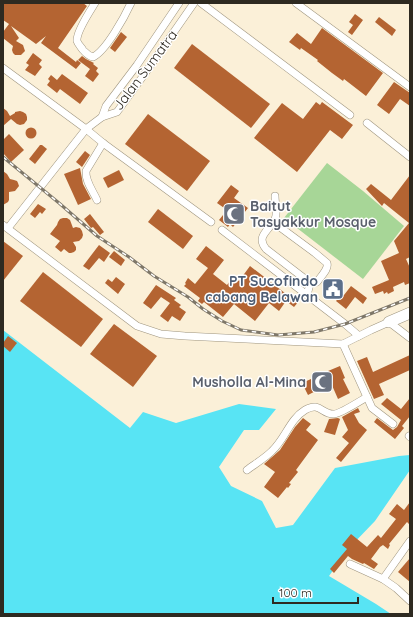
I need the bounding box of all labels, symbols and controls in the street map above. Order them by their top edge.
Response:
street label: Jalan Sumatra [109,26,181,114]
place label: Baitut Tasyakkur Mosque [250,197,376,231]
mosque icon: Baitut Tasyakkur Mosque [221,201,247,227]
place label: PT Sucofindo cabang Belawan [205,272,318,306]
public building icon: PT Sucofindo cabang Belawan [320,276,346,302]
mosque icon: Musholla Al-Mina [309,369,335,395]
place label: Musholla Al-Mina [192,373,306,391]
scale bar [273,579,358,605]
text: 100 m [279,585,312,600]

